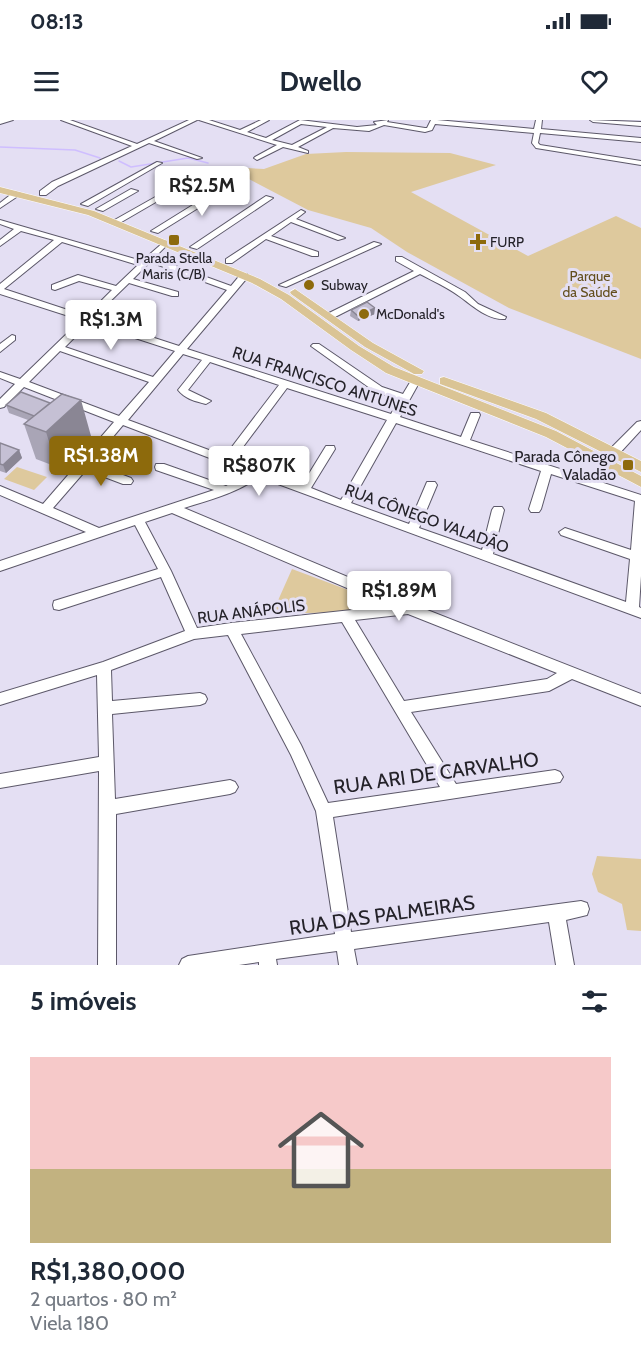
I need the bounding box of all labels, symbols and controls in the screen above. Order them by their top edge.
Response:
text: 08:13 [30,8,84,35]
icon: menu [30,65,63,98]
text: Dwello [279,65,362,98]
icon: heart [578,65,611,98]
pin: R$2.5M [153,166,251,217]
text: R$2.5M [169,173,235,197]
marker: Parada Stella Maris (C/B) [167,233,181,247]
place label: FURP [490,233,524,251]
marker: FURP [471,235,485,249]
place label: Parada Stella Maris (C/B) [136,249,212,283]
park label: Parque da Saúde [563,267,617,301]
place label: Subway [321,276,368,294]
marker: Subway [302,278,316,292]
pin: R$1.3M [62,300,160,351]
place label: McDonald's [376,305,445,323]
text: R$1.3M [79,307,143,331]
marker: McDonald's [357,307,371,321]
street label: RUA FRANCISCO ANTUNES [230,343,420,420]
pin: R$1.38M [46,436,156,487]
text: R$1.38M [63,443,139,467]
pin: R$807K [210,446,308,497]
place label: Parada Cônego Valadão [514,447,616,484]
text: R$807K [222,453,296,477]
marker: Parada Cônego Valadão [621,458,635,472]
street label: RUA CÔNEGO VALADÃO [342,480,511,557]
pin: R$1.89M [344,571,454,622]
text: R$1.89M [361,578,437,602]
street label: RUA ANÁPOLIS [196,595,306,628]
street label: RUA ARI DE CARVALHO [332,747,540,799]
street label: RUA DAS PALMEIRAS [288,890,477,940]
text: 5 imóveis [30,985,137,1017]
icon: filters [578,985,611,1018]
icon: home [267,1096,375,1204]
text: R$1,380,000 [30,1255,186,1287]
text: 2 quartos · 80 m² [30,1287,177,1311]
text: Viela 180 [30,1311,109,1335]

